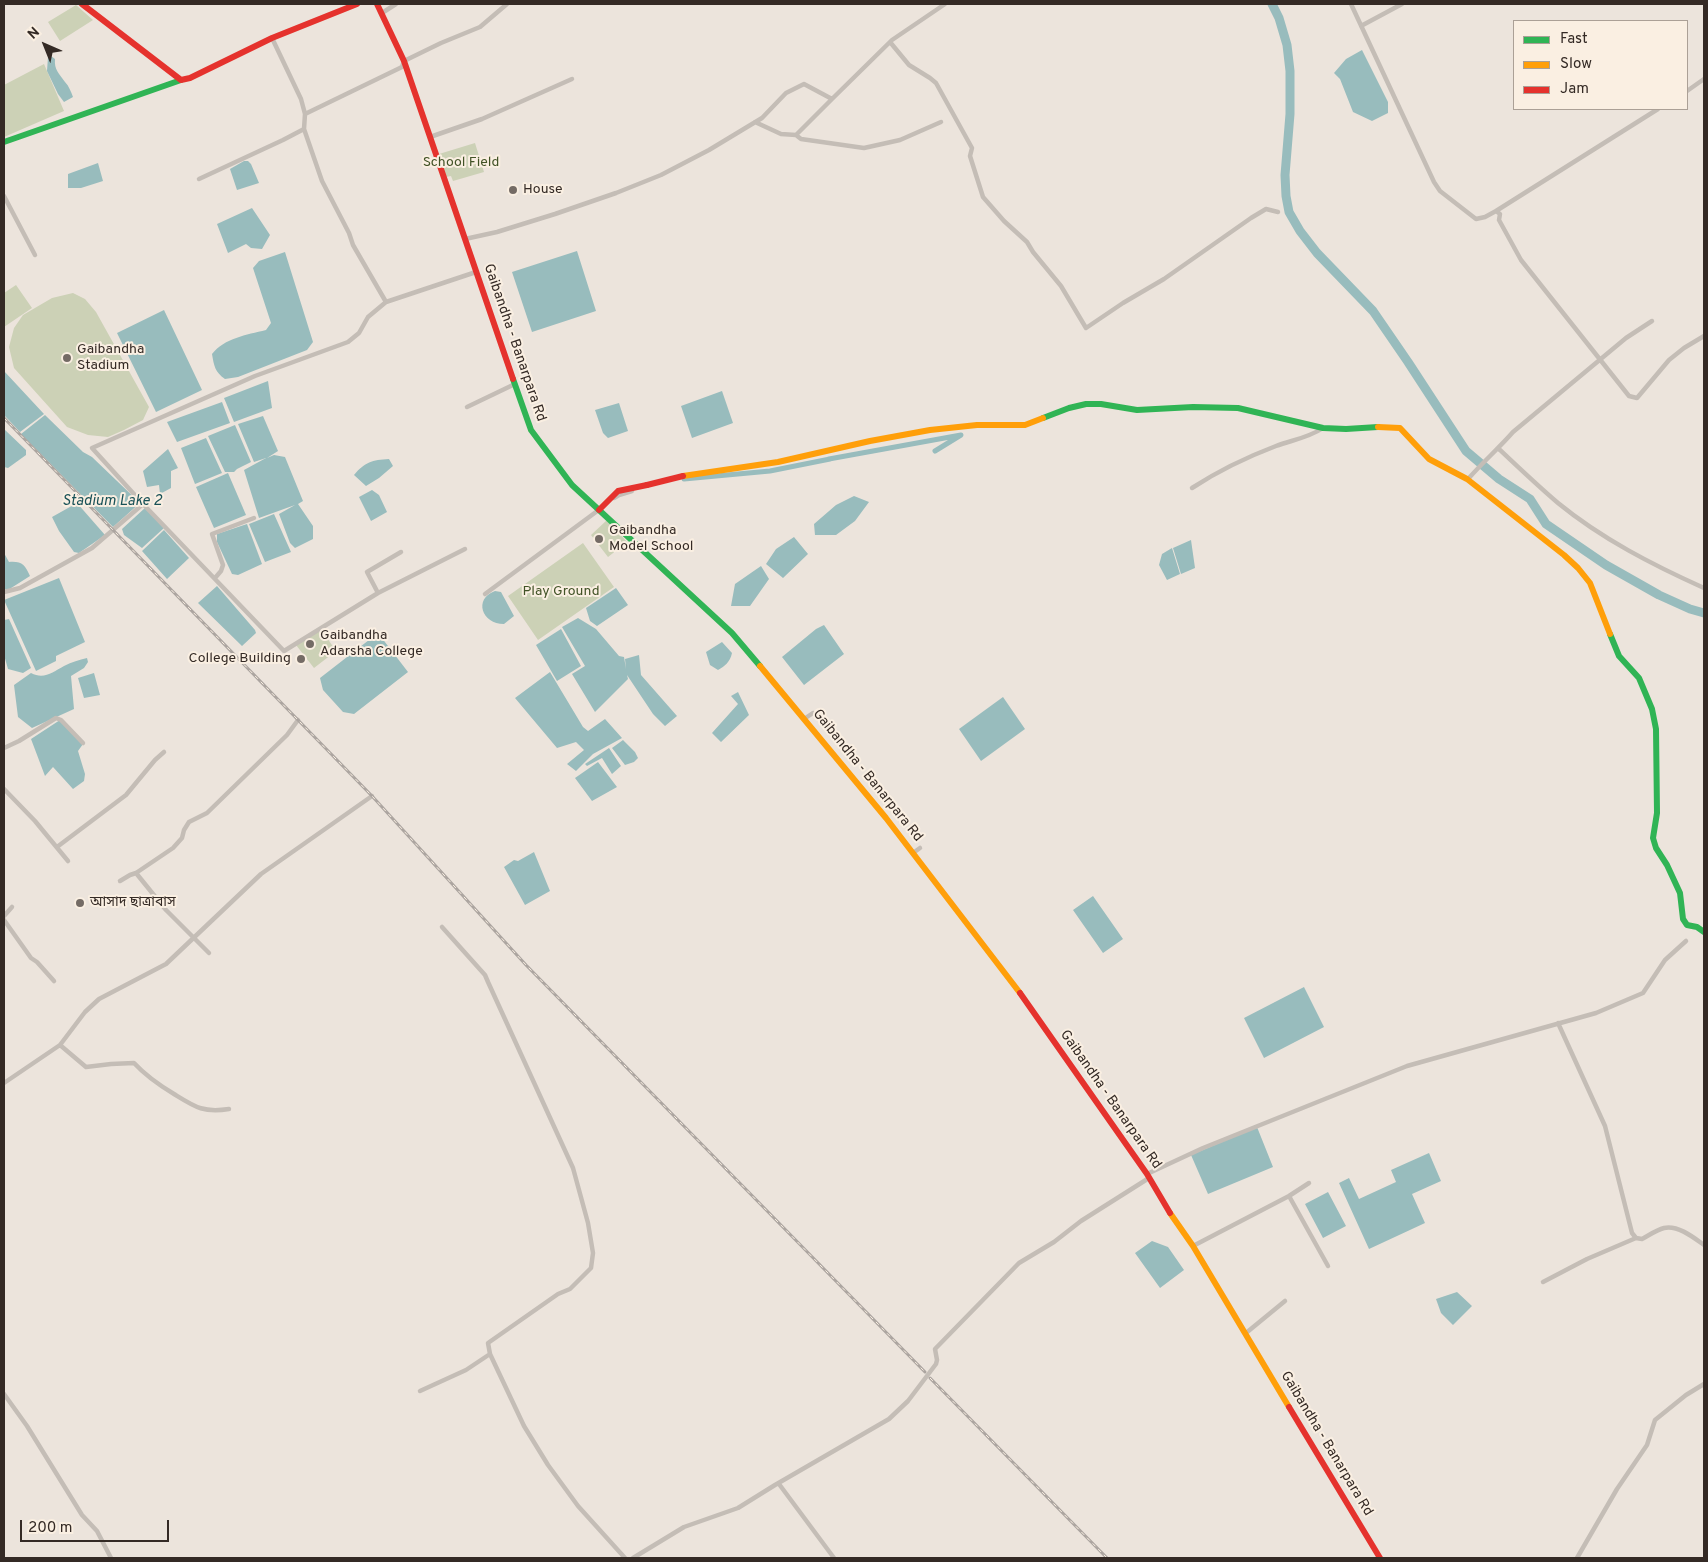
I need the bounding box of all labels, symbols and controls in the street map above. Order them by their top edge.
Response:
north arrow [20,20,70,70]
legend [1513,20,1688,110]
text: N [25,24,44,43]
text: Fast [1560,30,1588,49]
text: Slow [1560,55,1592,74]
text: Jam [1560,80,1589,99]
park label: School Field [423,155,499,171]
place label: House [523,182,562,198]
marker: House [507,184,519,196]
street label: Gaibandha - Banarpara Rd [479,262,549,424]
place label: Gaibandha Stadium [77,342,144,374]
marker: Gaibandha Stadium [61,352,73,364]
water label: Stadium Lake 2 [62,493,162,511]
place label: Gaibandha Model School [609,523,693,556]
marker: Gaibandha Model School [593,533,605,545]
park label: Play Ground [523,584,599,600]
place label: Gaibandha Adarsha College [320,628,423,660]
marker: Gaibandha Adarsha College [304,638,316,650]
place label: College Building [189,651,291,667]
marker: College Building [295,653,307,665]
street label: Gaibandha - Banarpara Rd [808,706,926,846]
place label: আসাদ ছাত্রাবাস [90,895,176,911]
marker: আসাদ ছাত্রাবাস [74,897,86,909]
street label: Gaibandha - Banarpara Rd [1056,1027,1164,1173]
street label: Gaibandha - Banarpara Rd [1276,1369,1376,1519]
scale bar [22,1510,171,1542]
text: 200 m [28,1519,73,1538]

